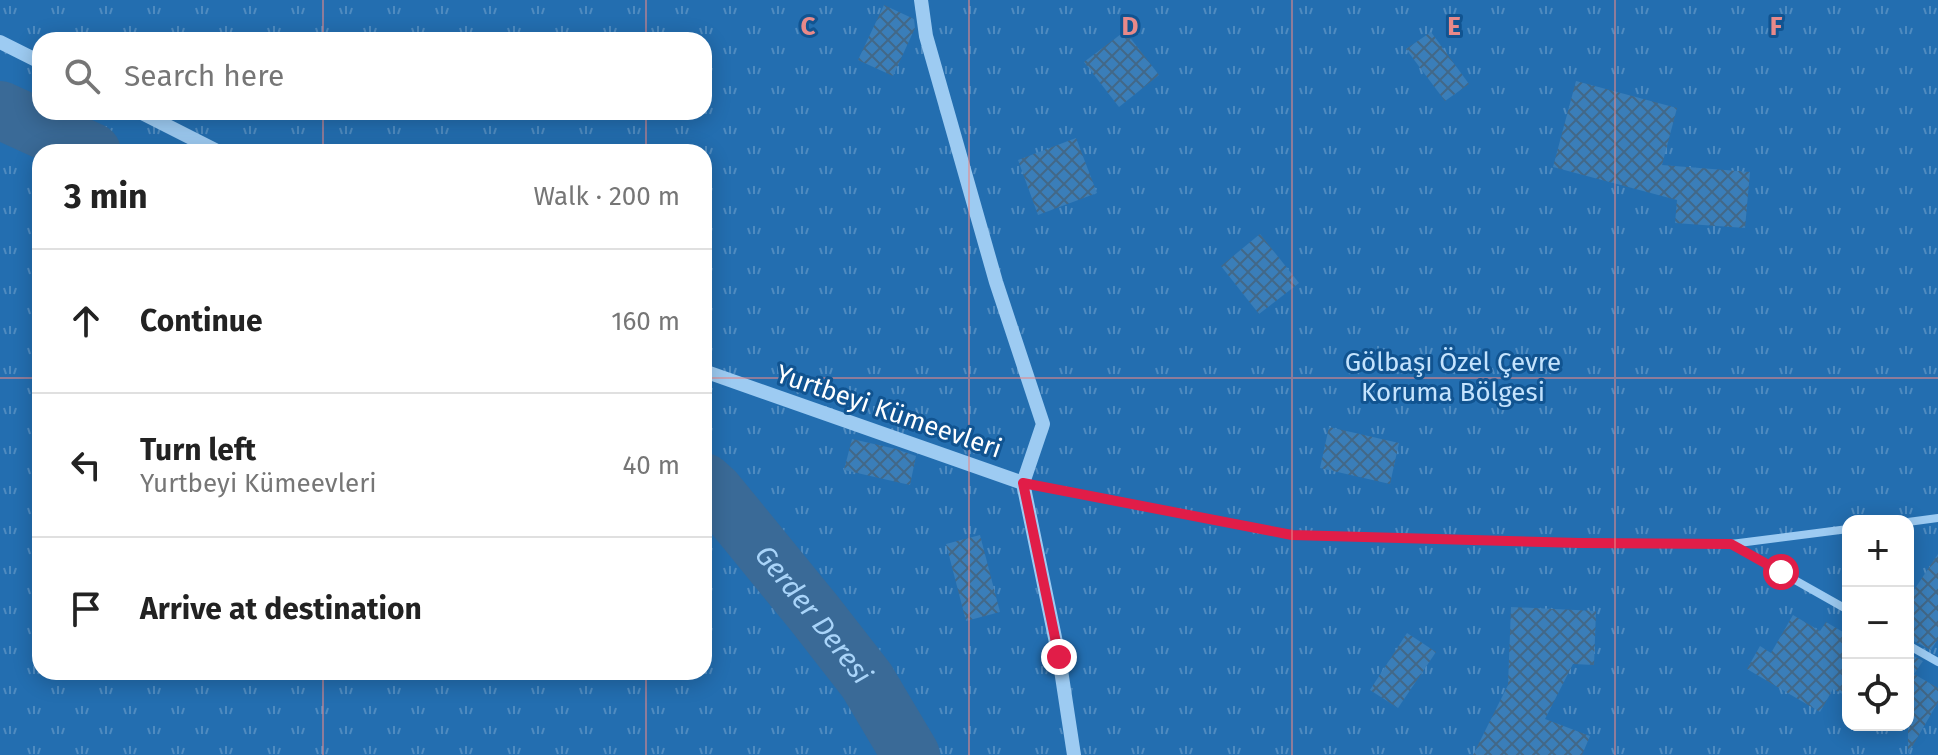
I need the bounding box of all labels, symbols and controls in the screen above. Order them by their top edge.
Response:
text: C [801,11,816,42]
text: D [1122,11,1139,42]
text: E [1447,11,1461,42]
text: F [1770,11,1783,42]
search box [32,32,712,120]
icon: search [60,54,104,98]
text: Search here [124,58,284,94]
text: 3 min [64,176,148,217]
text: Walk · 200 m [533,181,680,212]
icon: ahead [64,299,108,343]
text: Continue [140,303,263,339]
text: 160 m [611,306,680,337]
park label: Gölbaşı Özel Çevre Koruma Bölgesi [1345,347,1561,408]
street label: Yurtbeyi Kümeevleri [772,358,1006,465]
text: Turn left [140,432,256,468]
icon: left [64,443,108,487]
text: 40 m [622,450,680,481]
text: Yurtbeyi Kümeevleri [140,468,377,499]
map controls [1842,515,1914,731]
button: + [1842,515,1914,587]
water label: Gerder Deresi [748,538,879,691]
route start [1763,554,1799,590]
icon: arrive [64,587,108,631]
button: − [1842,587,1914,659]
text: Arrive at destination [140,591,422,627]
route end [1041,639,1077,675]
button: locate [1842,659,1914,731]

